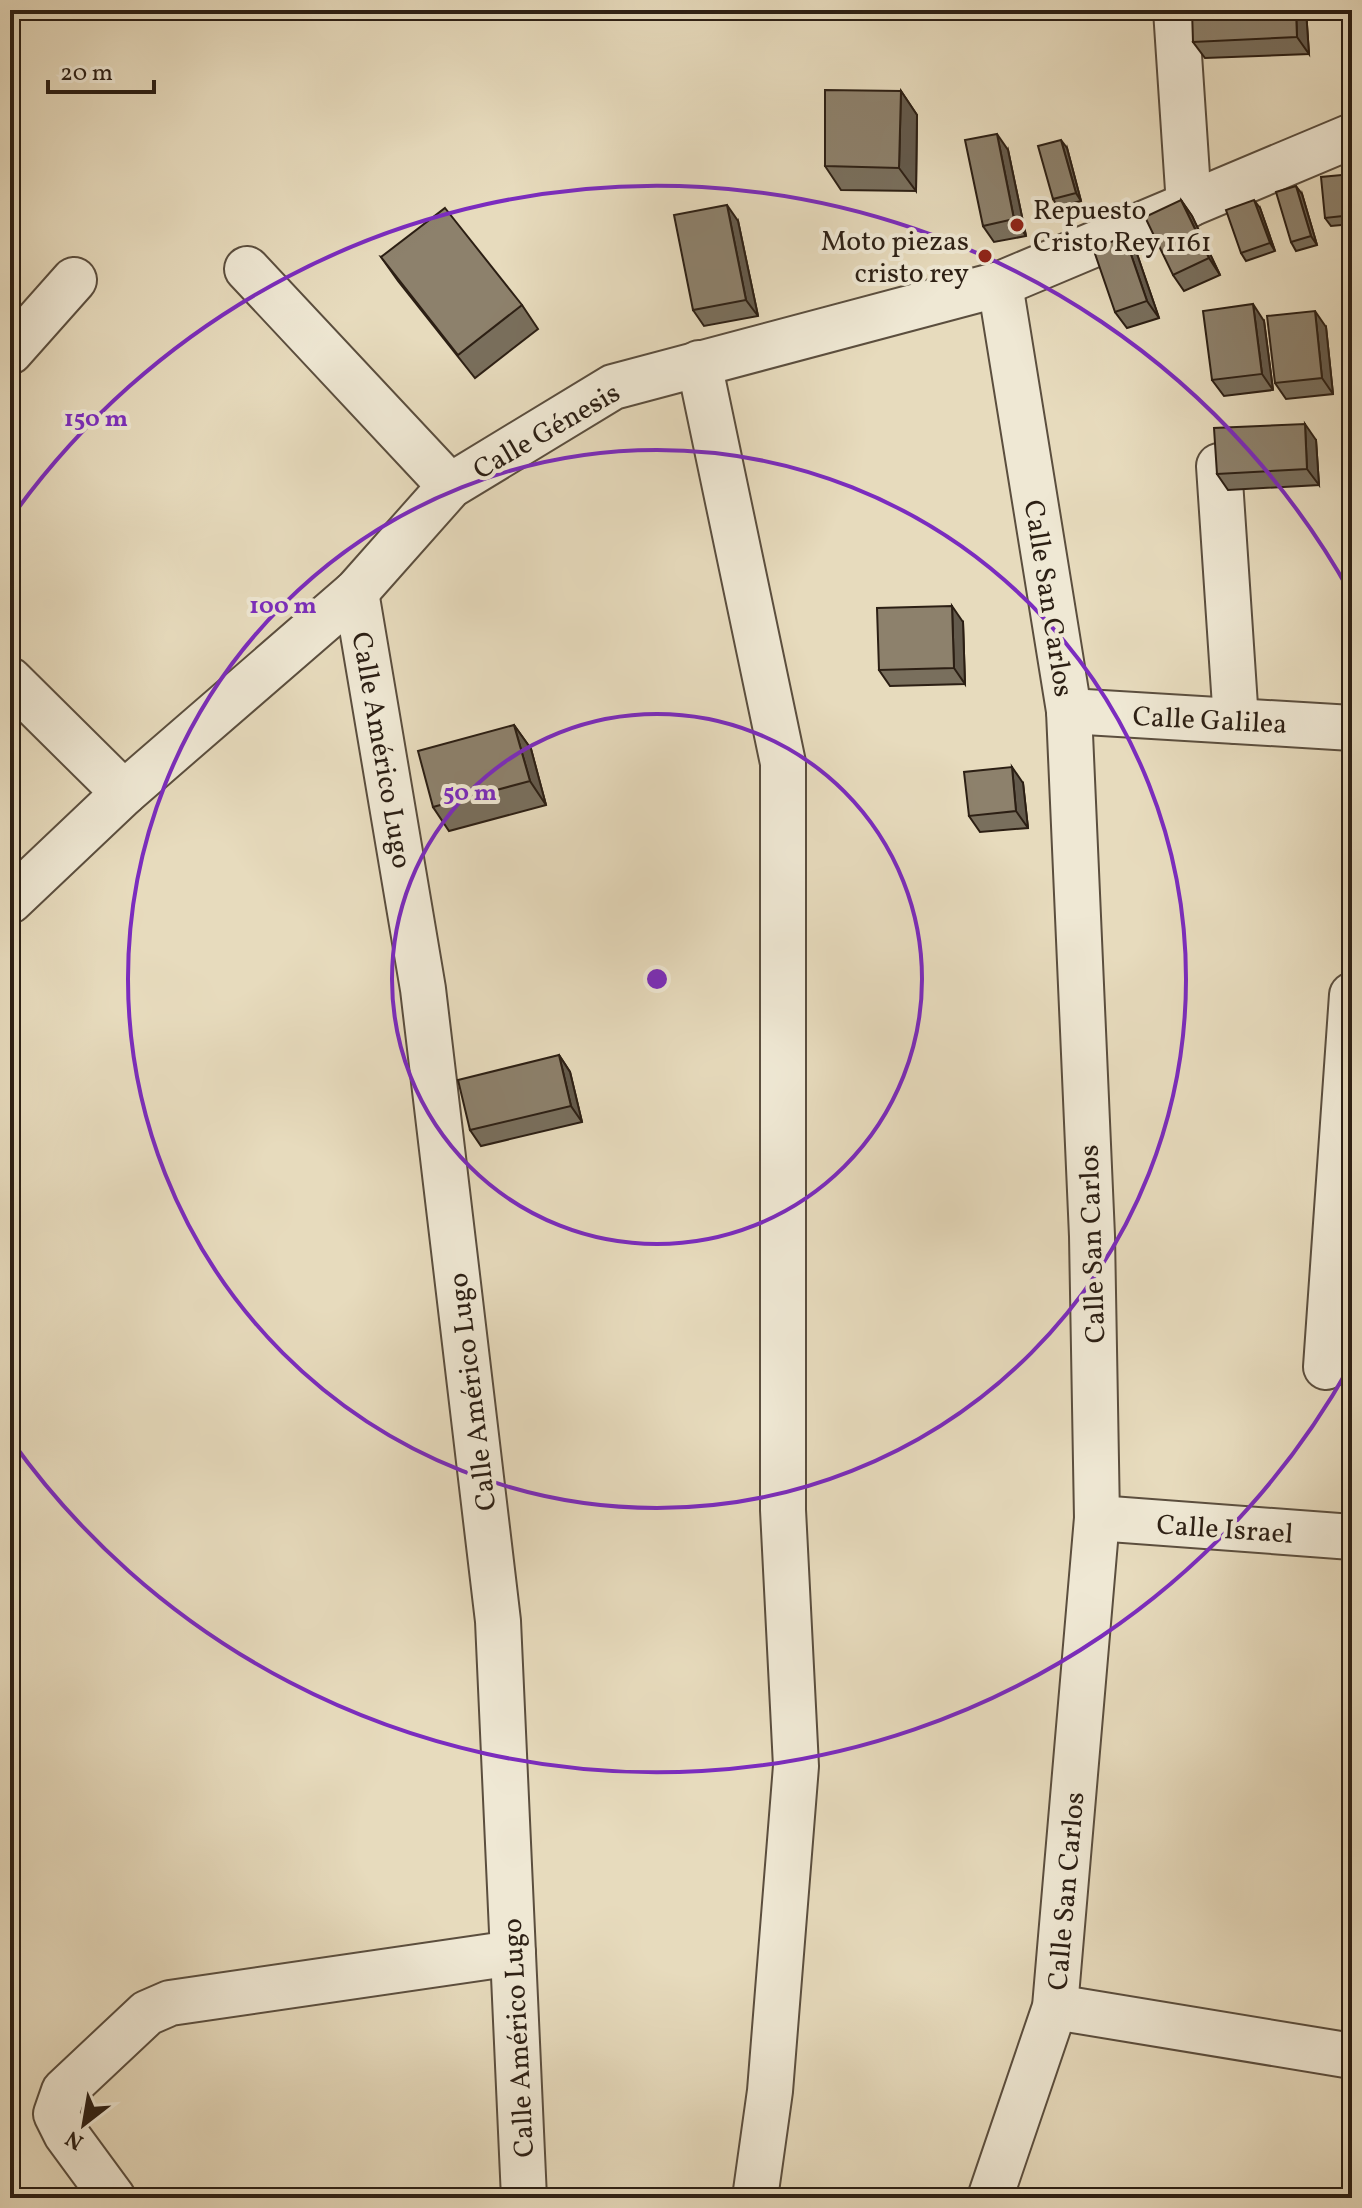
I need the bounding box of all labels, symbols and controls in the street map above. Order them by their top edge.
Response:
scale bar [48,44,154,94]
text: 20 m [60,57,113,91]
place label: Repuesto Cristo Rey 1161 [1033,192,1212,263]
marker: Repuesto Cristo Rey 1161 [1008,216,1026,234]
place label: Moto piezas cristo rey [821,223,969,294]
marker: Moto piezas cristo rey [976,247,994,265]
street label: Calle Génesis [466,374,628,490]
text: 150 m [64,403,128,437]
street label: Calle San Carlos [1013,497,1082,700]
text: 100 m [249,590,317,624]
street label: Calle Américo Lugo [341,629,421,872]
street label: Calle Galilea [1132,698,1288,745]
text: 50 m [443,777,497,811]
centre of rings [643,965,671,993]
street label: Calle San Carlos [1071,1144,1116,1344]
street label: Calle Américo Lugo [440,1270,507,1513]
street label: Calle Israel [1155,1506,1295,1555]
street label: Calle San Carlos [1039,1791,1096,1992]
street label: Calle Américo Lugo [494,1917,545,2158]
north arrow [44,2084,124,2164]
text: N [60,2122,90,2156]

